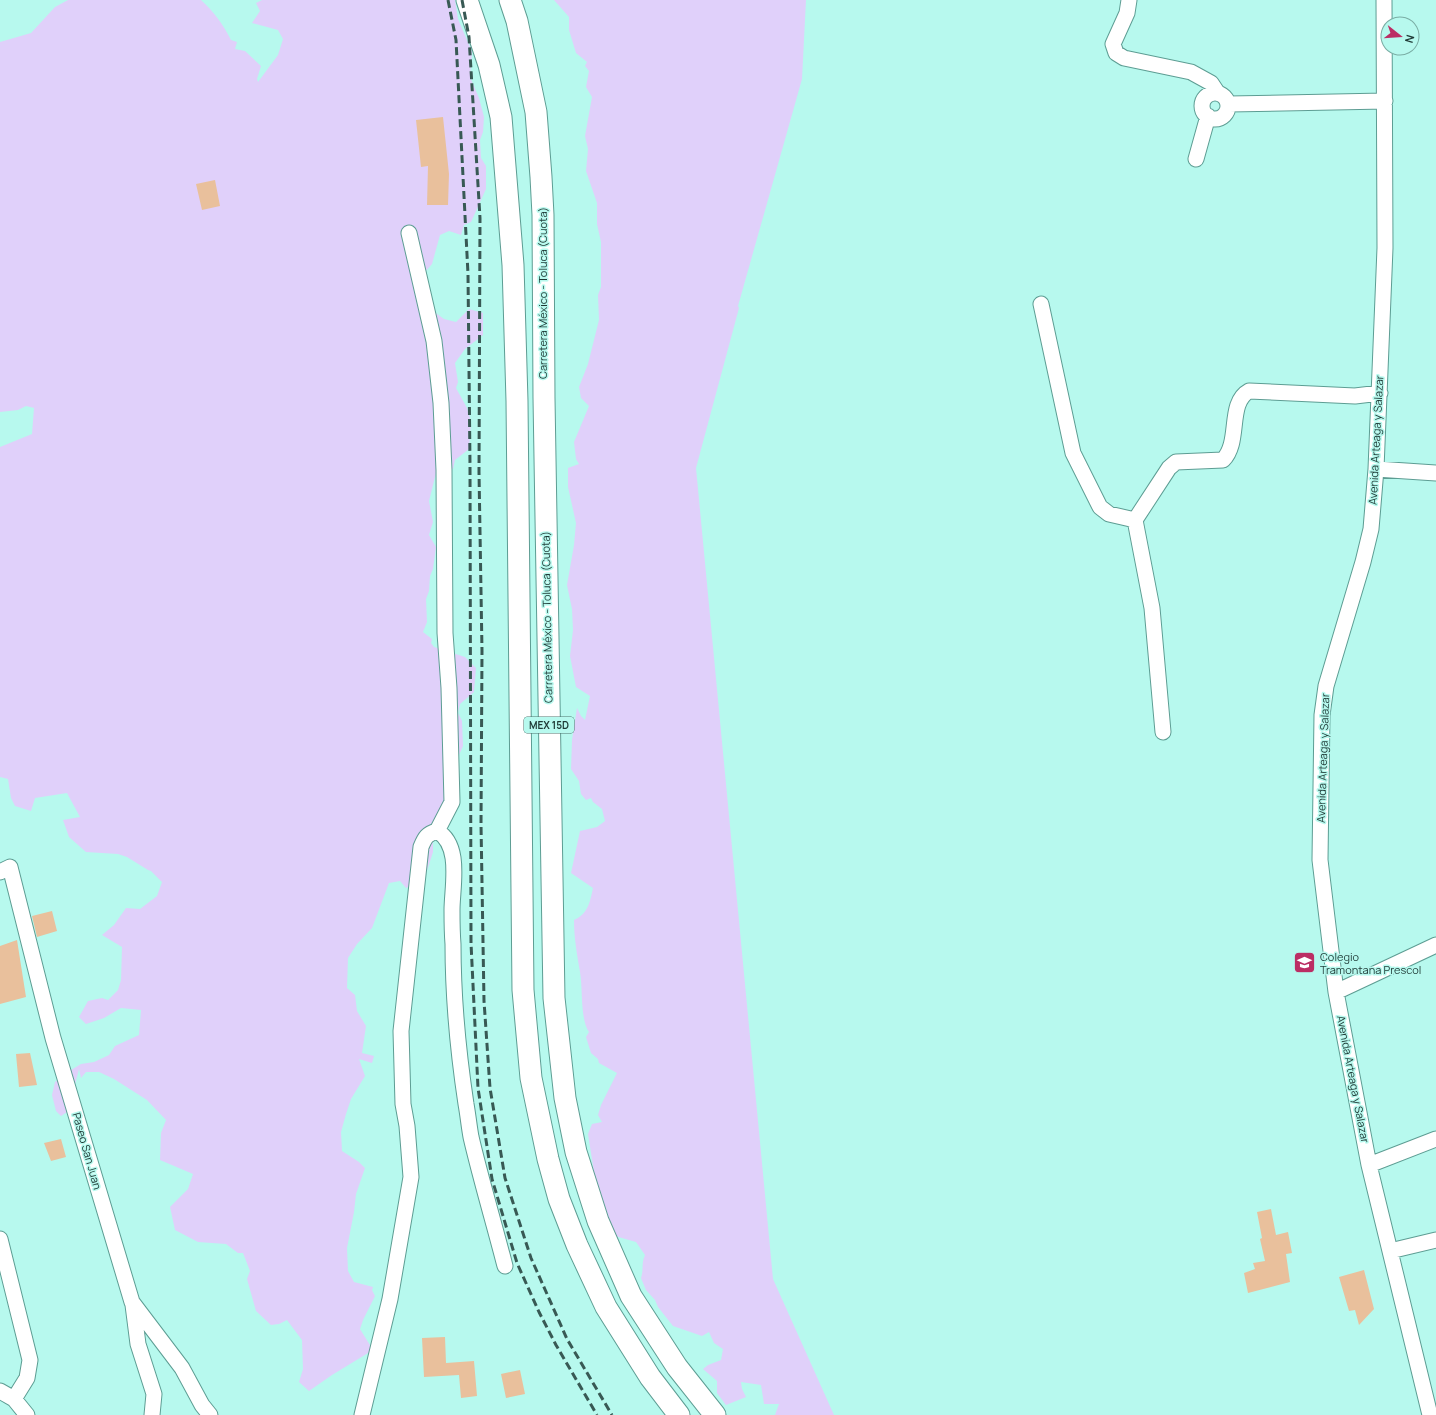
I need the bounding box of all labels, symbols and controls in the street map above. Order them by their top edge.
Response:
north arrow [1380,16,1420,56]
text: N [1402,33,1418,45]
street label: Carretera México - Toluca (Cuota) [535,207,550,379]
street label: Avenida Arteaga y Salazar [1365,375,1386,505]
street label: Carretera México - Toluca (Cuota) [538,531,555,703]
street label: Avenida Arteaga y Salazar [1313,693,1332,823]
road number: MEX 15D [524,717,574,733]
place label: Colegio Tramontana Prescol [1320,949,1421,977]
school or university icon: Colegio Tramontana Prescol [1291,950,1317,976]
street label: Avenida Arteaga y Salazar [1334,1014,1373,1144]
street label: Paseo San Juan [69,1111,106,1191]

